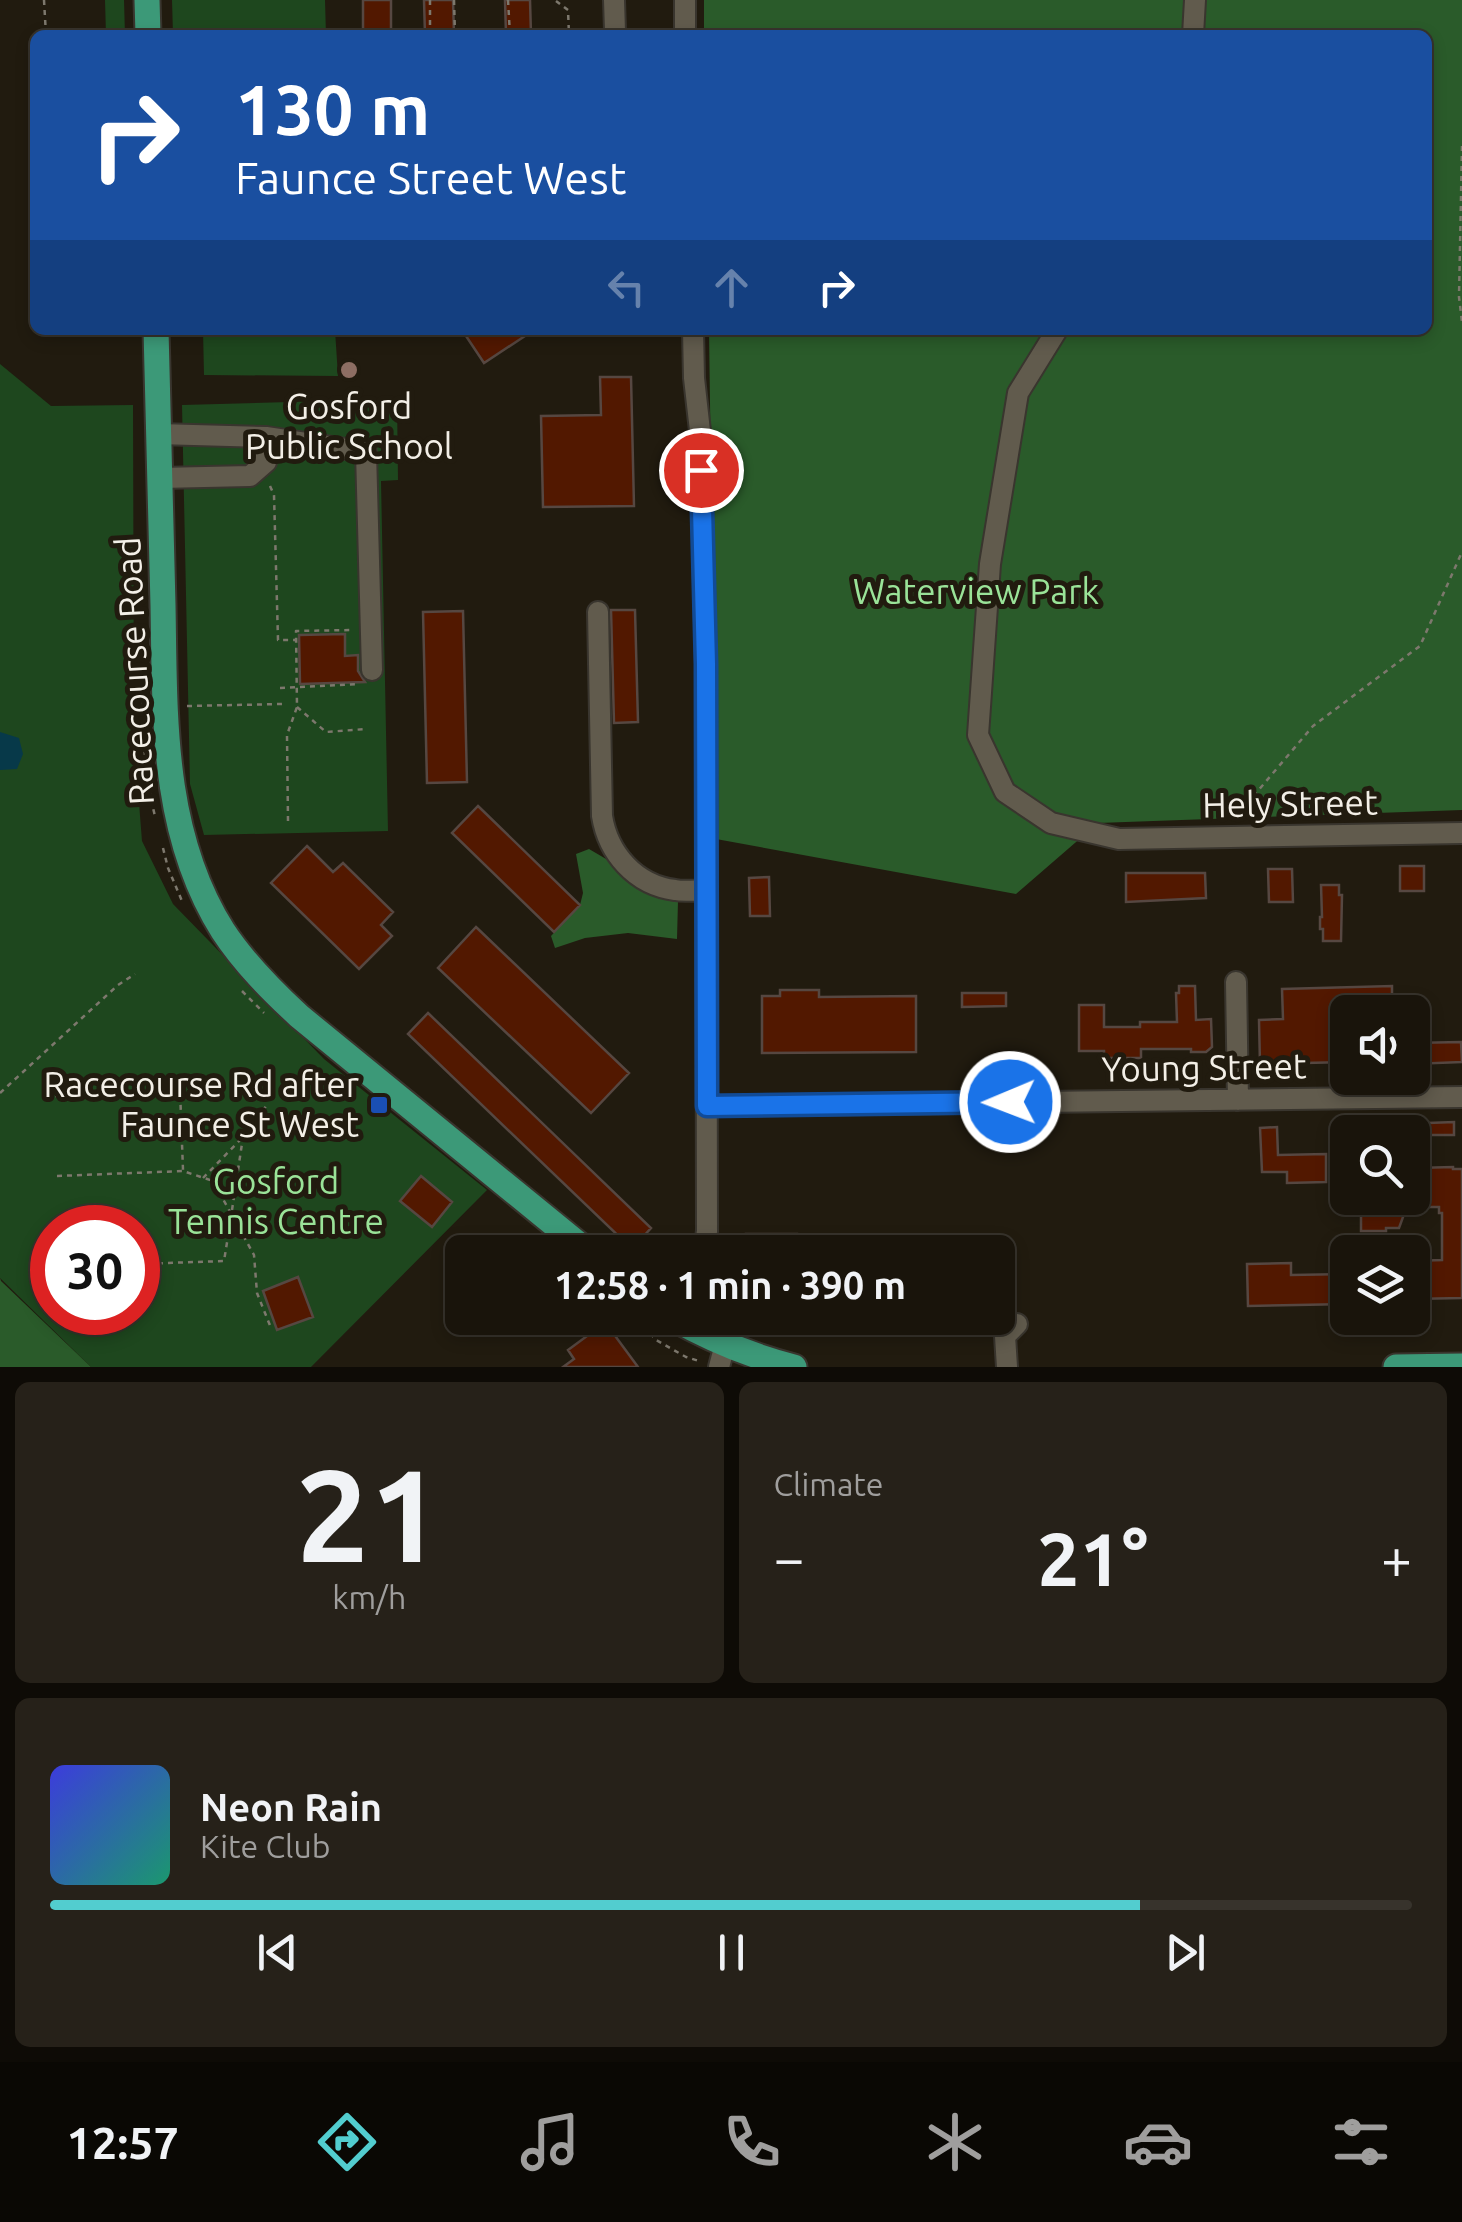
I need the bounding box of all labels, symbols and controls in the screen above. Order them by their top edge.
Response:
icon: right [70,70,200,200]
text: 130 m [235,70,430,148]
text: Faunce Street West [235,152,626,203]
icon: left [599,260,654,315]
icon: ahead [704,260,759,315]
icon: right [809,260,864,315]
marker: Gosford Public School [338,359,360,381]
place label: Gosford Public School [245,386,453,466]
pin [659,428,744,513]
icon: arrive [674,443,729,498]
street label: Racecourse Road [107,536,161,806]
park label: Waterview Park [853,571,1099,611]
street label: Hely Street [1202,781,1378,825]
map controls [1330,995,1430,1335]
button: sound [1330,995,1430,1095]
street label: Young Street [1101,1045,1307,1089]
position arrow [958,1050,1062,1154]
place label: Racecourse Rd after Faunce St West [44,1064,359,1144]
marker: Racecourse Rd after Faunce St West [368,1094,390,1116]
button: search [1330,1115,1430,1215]
park label: Gosford Tennis Centre [168,1161,384,1241]
speed limit sign: 30 [30,1205,160,1335]
button: layers [1330,1235,1430,1335]
text: 12:58 · 1 min · 390 m [554,1264,906,1306]
text: 21 [296,1441,443,1587]
text: Climate [774,1466,884,1502]
text: 21° [1037,1516,1148,1600]
text: − [774,1527,805,1588]
text: + [1381,1527,1412,1588]
text: km/h [332,1579,406,1615]
text: Neon Rain [200,1786,382,1828]
text: Kite Club [200,1828,330,1864]
icon: previous [250,1925,305,1980]
icon: pause [704,1925,759,1980]
icon: next [1158,1925,1213,1980]
icon: directions [312,2107,382,2177]
icon: music [515,2107,585,2177]
icon: phone [717,2107,787,2177]
icon: climate [920,2107,990,2177]
icon: car [1123,2107,1193,2177]
icon: filters [1326,2107,1396,2177]
text: 12:57 [66,2117,179,2168]

